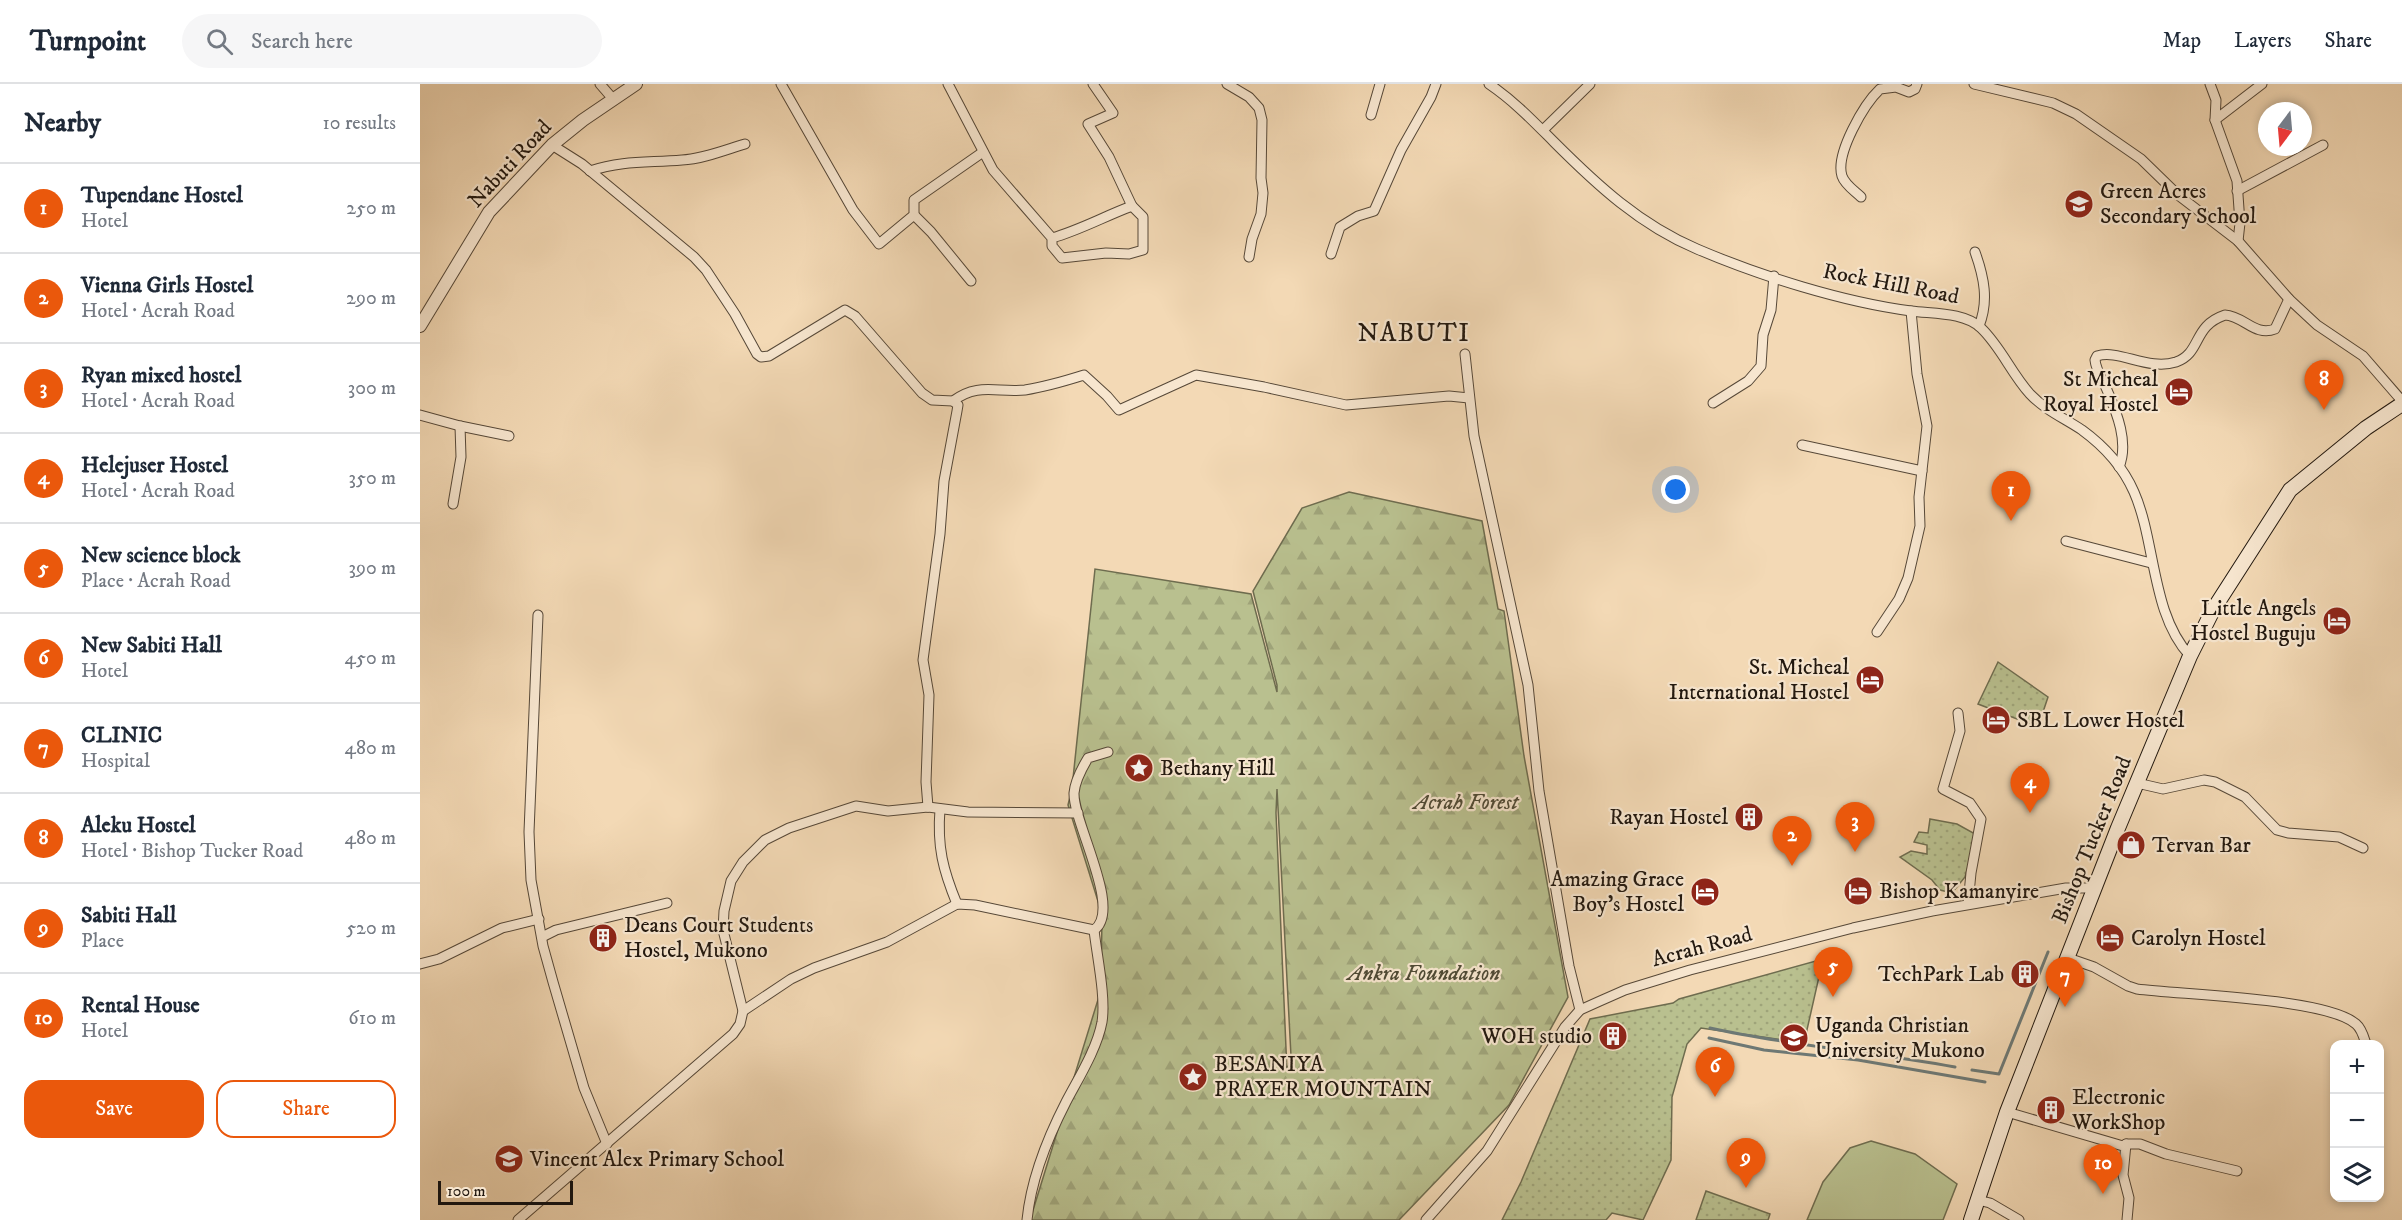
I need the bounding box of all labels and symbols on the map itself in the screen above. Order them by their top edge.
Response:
north arrow [2258,102,2312,156]
street label: Nabuti Road [462,114,558,214]
place label: Green Acres Secondary School [2100,178,2257,230]
school or university icon: Green Acres Secondary School [2063,188,2095,220]
street label: Rock Hill Road [1821,258,1961,310]
district label: NABUTI [1357,317,1471,350]
pin: 8 [2304,360,2344,410]
place label: St Micheal Royal Hostel [2043,366,2158,418]
hotel icon: St Micheal Royal Hostel [2163,376,2195,408]
pin: 1 [1992,472,2030,521]
your location [1661,475,1690,504]
place label: Little Angels Hostel Buguju [2191,595,2316,647]
hotel icon: Little Angels Hostel Buguju [2321,605,2353,637]
place label: St. Micheal International Hostel [1669,654,1849,706]
hotel icon: St. Micheal International Hostel [1854,664,1886,696]
hotel icon: SBL Lower Hostel [1980,704,2012,736]
place label: SBL Lower Hostel [2017,707,2185,734]
place icon: Bethany Hill [1123,752,1155,784]
street label: Bishop Tucker Road [2046,752,2138,928]
place label: Bethany Hill [1160,755,1275,782]
pin: 4 [2010,764,2050,813]
park label: Acrah Forest [1411,789,1520,816]
building icon: Rayan Hostel [1733,801,1765,833]
pin: 3 [1836,802,1874,852]
place label: Rayan Hostel [1609,804,1728,831]
pin: 2 [1772,816,1812,866]
shop icon: Tervan Bar [2115,829,2147,861]
place label: Tervan Bar [2152,832,2252,859]
place label: Amazing Grace Boy's Hostel [1550,866,1684,918]
hotel icon: Bishop Kamanyire [1842,875,1874,907]
hotel icon: Amazing Grace Boy's Hostel [1689,876,1721,908]
place label: Bishop Kamanyire [1879,878,2039,905]
place label: Deans Court Students Hostel, Mukono [624,912,813,964]
street label: Acrah Road [1649,921,1755,973]
building icon: Deans Court Students Hostel, Mukono [587,922,619,954]
hotel icon: Carolyn Hostel [2094,922,2126,954]
place label: Carolyn Hostel [2131,925,2266,952]
pin: 5 [1814,948,1852,997]
building icon: TechPark Lab [2009,958,2041,990]
pin: 7 [2046,958,2084,1007]
park label: Ankra Foundation [1345,960,1500,987]
place label: TechPark Lab [1878,961,2004,988]
place label: Uganda Christian University Mukono [1815,1012,1985,1064]
building icon: WOH studio [1597,1020,1629,1052]
school or university icon: Uganda Christian University Mukono [1778,1022,1810,1054]
place label: WOH studio [1480,1023,1592,1050]
pin: 6 [1696,1048,1734,1097]
place label: BESANIYA PRAYER MOUNTAIN [1214,1051,1432,1103]
place icon: BESANIYA PRAYER MOUNTAIN [1177,1061,1209,1093]
place label: Electronic WorkShop [2071,1084,2165,1136]
building icon: Electronic WorkShop [2035,1094,2067,1126]
pin: 9 [1726,1138,1766,1188]
school or university icon: Vincent Alex Primary School [493,1143,525,1175]
pin: 10 [2084,1144,2122,1194]
place label: Vincent Alex Primary School [529,1146,784,1173]
scale bar [438,1178,573,1206]

